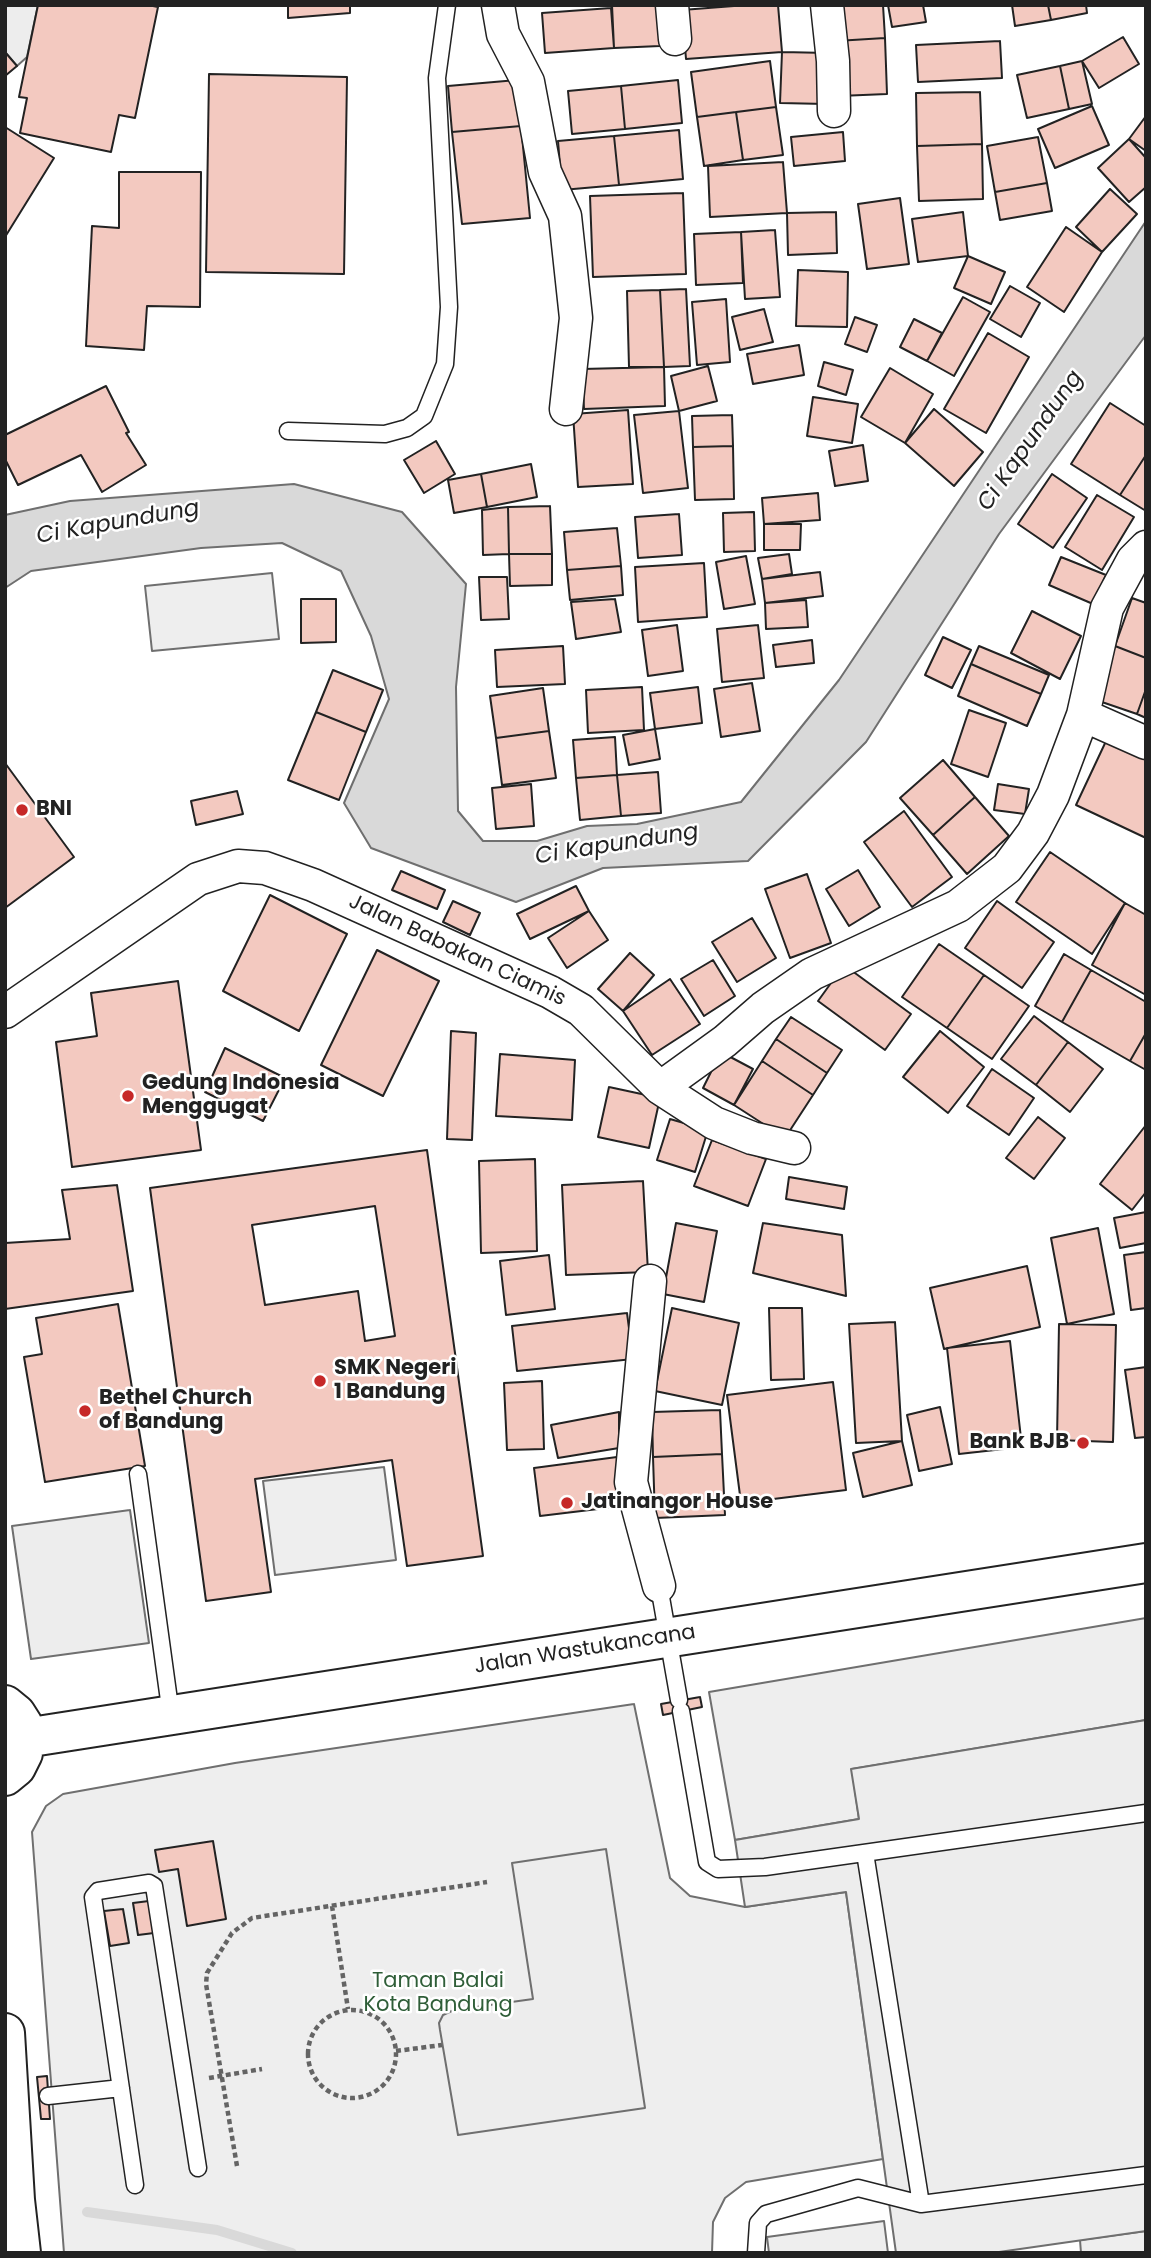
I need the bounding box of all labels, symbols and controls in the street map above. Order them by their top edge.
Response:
water label: Ci Kapundung [972,365,1090,517]
water label: Ci Kapundung [34,495,202,551]
place label: BNI [36,797,72,823]
marker: BNI [14,802,30,818]
water label: Ci Kapundung [533,818,701,872]
street label: Jalan Babakan Ciamis [344,890,570,1012]
place label: Gedung Indonesia Menggugat [142,1071,339,1121]
marker: Gedung Indonesia Menggugat [120,1088,136,1104]
place label: SMK Negeri 1 Bandung [334,1356,456,1406]
marker: SMK Negeri 1 Bandung [312,1373,328,1389]
place label: Bethel Church of Bandung [99,1386,252,1436]
marker: Bethel Church of Bandung [77,1403,93,1419]
place label: Bank BJB [970,1430,1069,1456]
marker: Bank BJB [1075,1435,1091,1451]
place label: Jatinangor House [581,1490,773,1516]
marker: Jatinangor House [559,1495,575,1511]
street label: Jalan Wastukancana [473,1620,697,1680]
park label: Taman Balai Kota Bandung [363,1969,513,2019]

